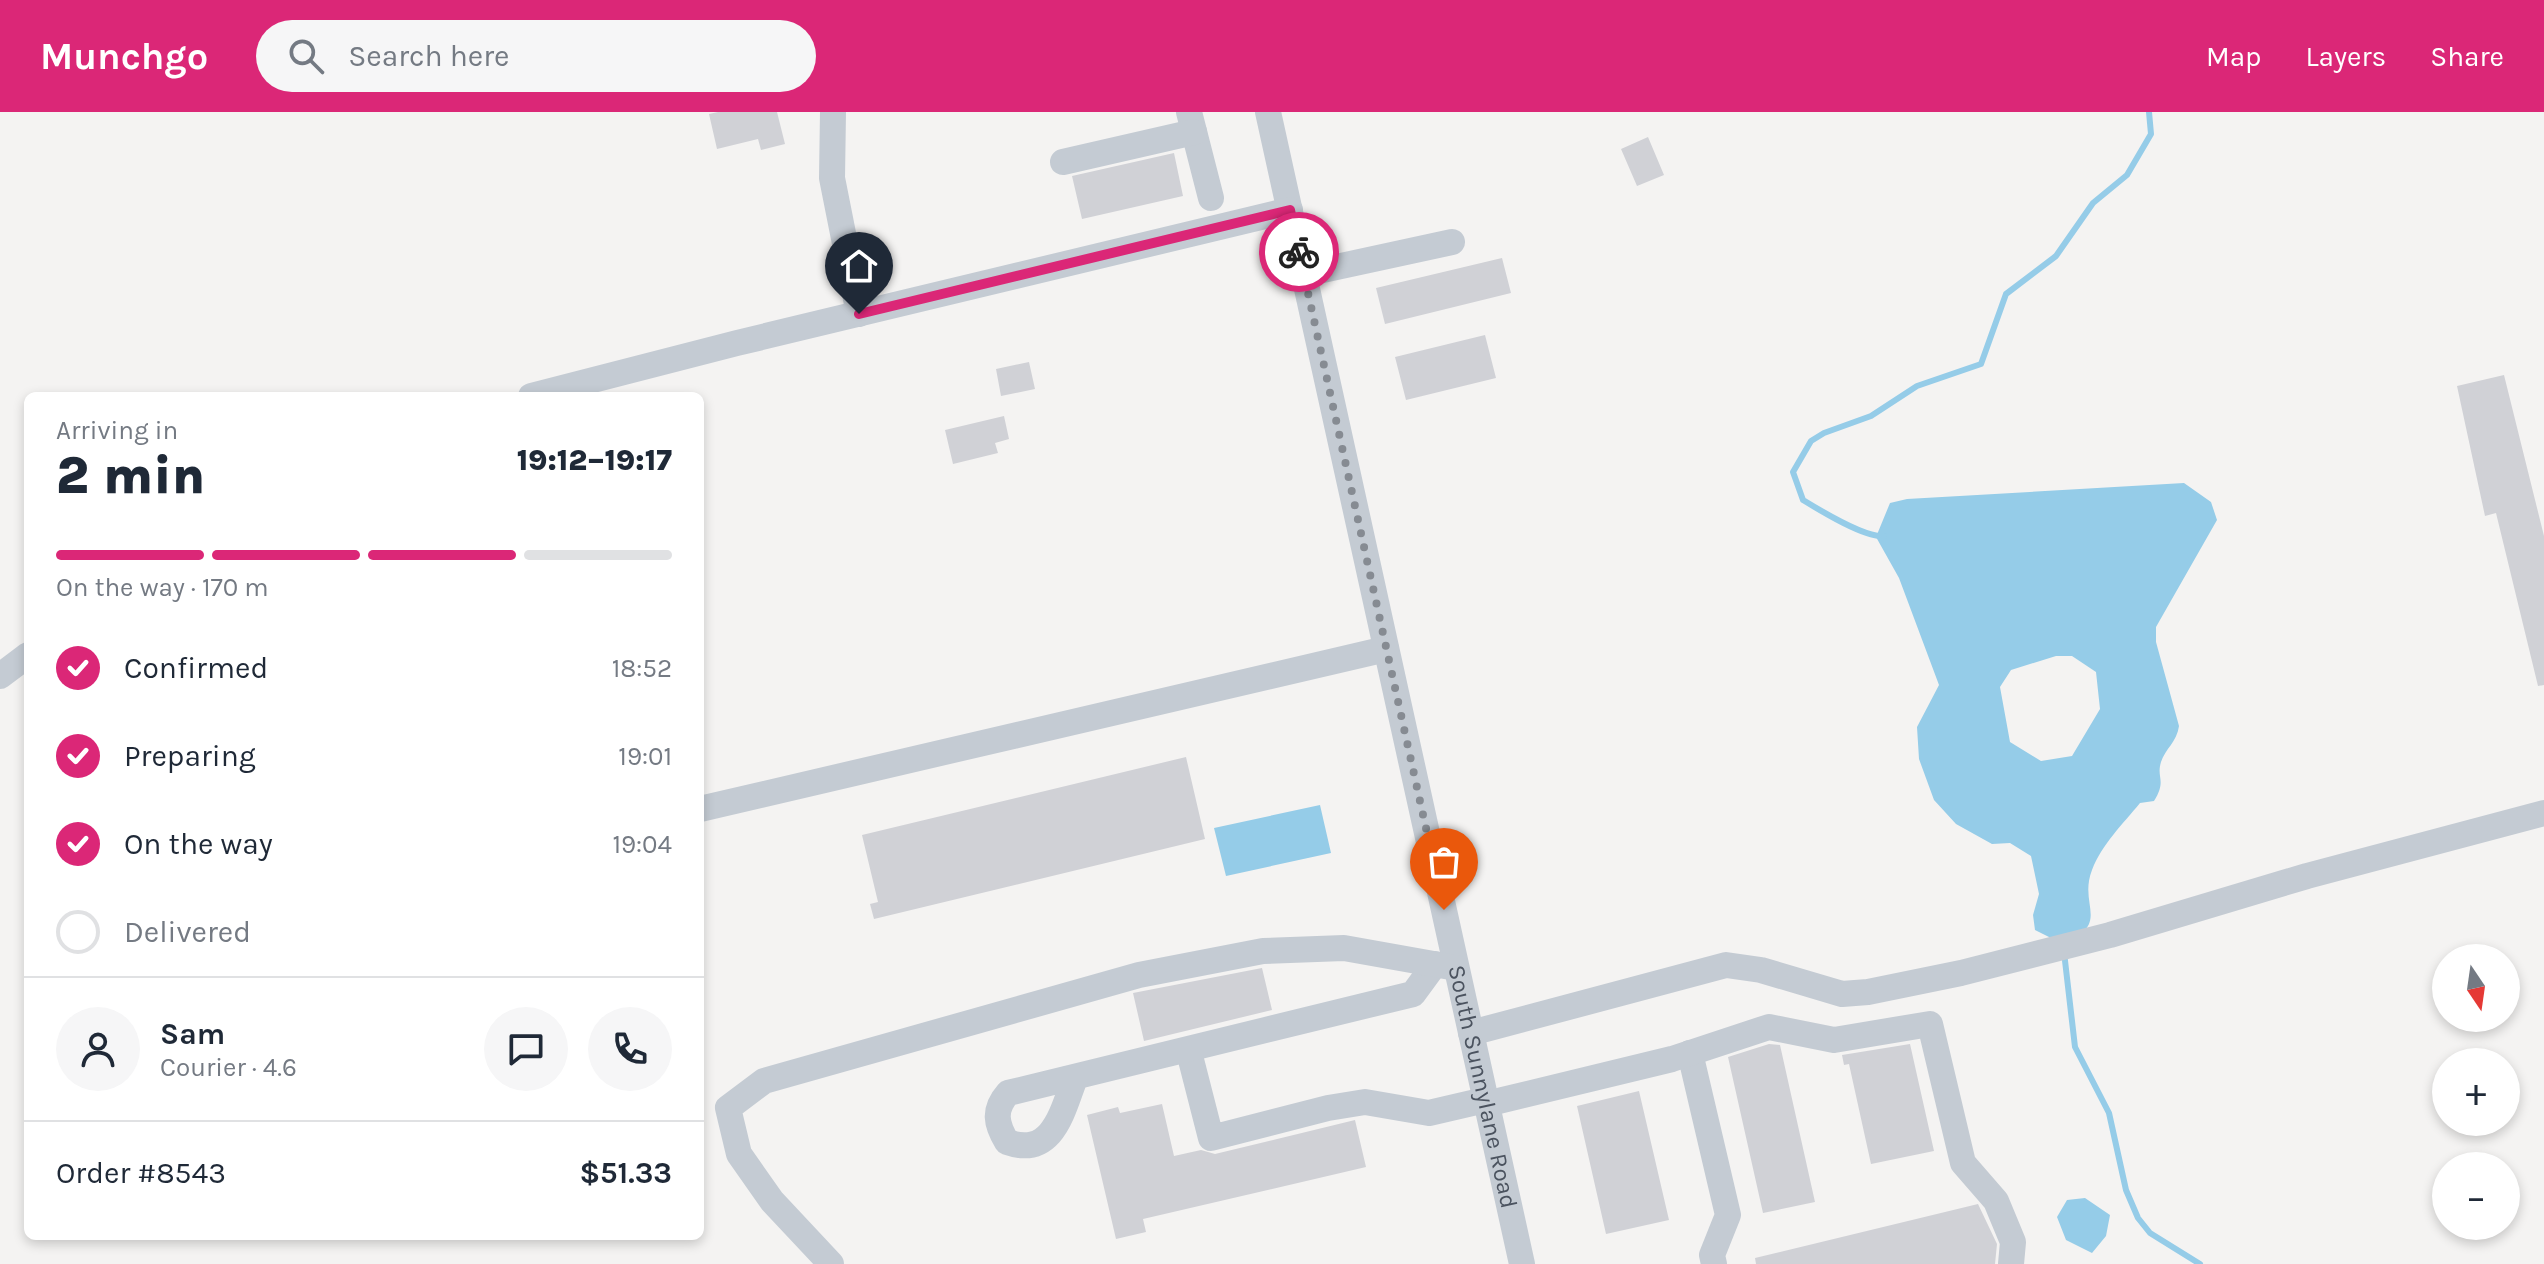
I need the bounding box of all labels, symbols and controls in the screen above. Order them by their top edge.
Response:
search box [256,20,816,92]
text: Munchgo [40,34,208,79]
icon: search [284,34,328,78]
text: Search here [348,38,510,74]
text: Map [2206,40,2261,73]
text: Layers [2305,40,2386,73]
text: Share [2430,40,2504,73]
courier [1259,212,1339,292]
icon: bike [1277,230,1321,274]
pin [825,232,893,314]
icon: home [837,244,881,288]
text: Arriving in [56,415,178,446]
text: 19:12–19:17 [517,442,672,478]
text: 2 min [56,445,205,506]
text: On the way · 170 m [56,572,269,603]
icon: check [56,646,100,690]
text: Confirmed [124,650,268,686]
text: 18:52 [612,653,672,684]
icon: check [56,734,100,778]
text: Preparing [124,738,256,774]
text: 19:01 [618,741,672,772]
icon: check [56,822,100,866]
text: On the way [124,826,273,862]
pin [1410,828,1478,910]
text: 19:04 [612,829,672,860]
icon: bag [1422,840,1466,884]
text: Delivered [124,914,251,950]
north arrow [2432,944,2520,1032]
map controls [2432,944,2520,1240]
street label: South Sunnylane Road [1442,962,1523,1211]
button: person [56,1007,140,1091]
button: chat [484,1007,568,1091]
button: phone [588,1007,672,1091]
text: Sam [160,1016,225,1052]
button: + [2432,1048,2520,1136]
text: Courier · 4.6 [160,1052,297,1083]
button: − [2432,1152,2520,1240]
text: Order #8543 [56,1155,226,1191]
text: $51.33 [579,1155,672,1191]

